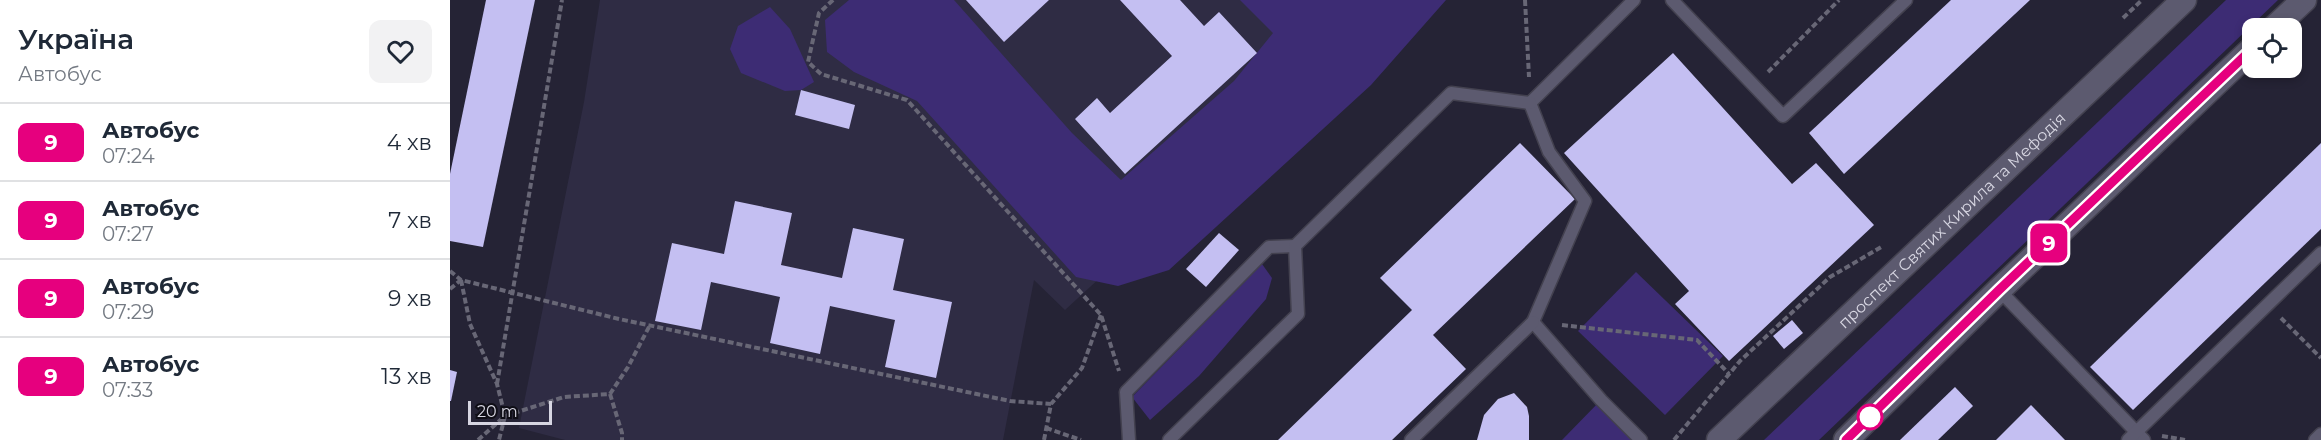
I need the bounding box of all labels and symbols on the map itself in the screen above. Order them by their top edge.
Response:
street label: проспект Святих Кирила та Мефодія [1834,108,2069,332]
line badge: 9 [2030,224,2068,262]
scale bar [468,398,552,426]
unlabelled marker [1857,404,1883,430]

